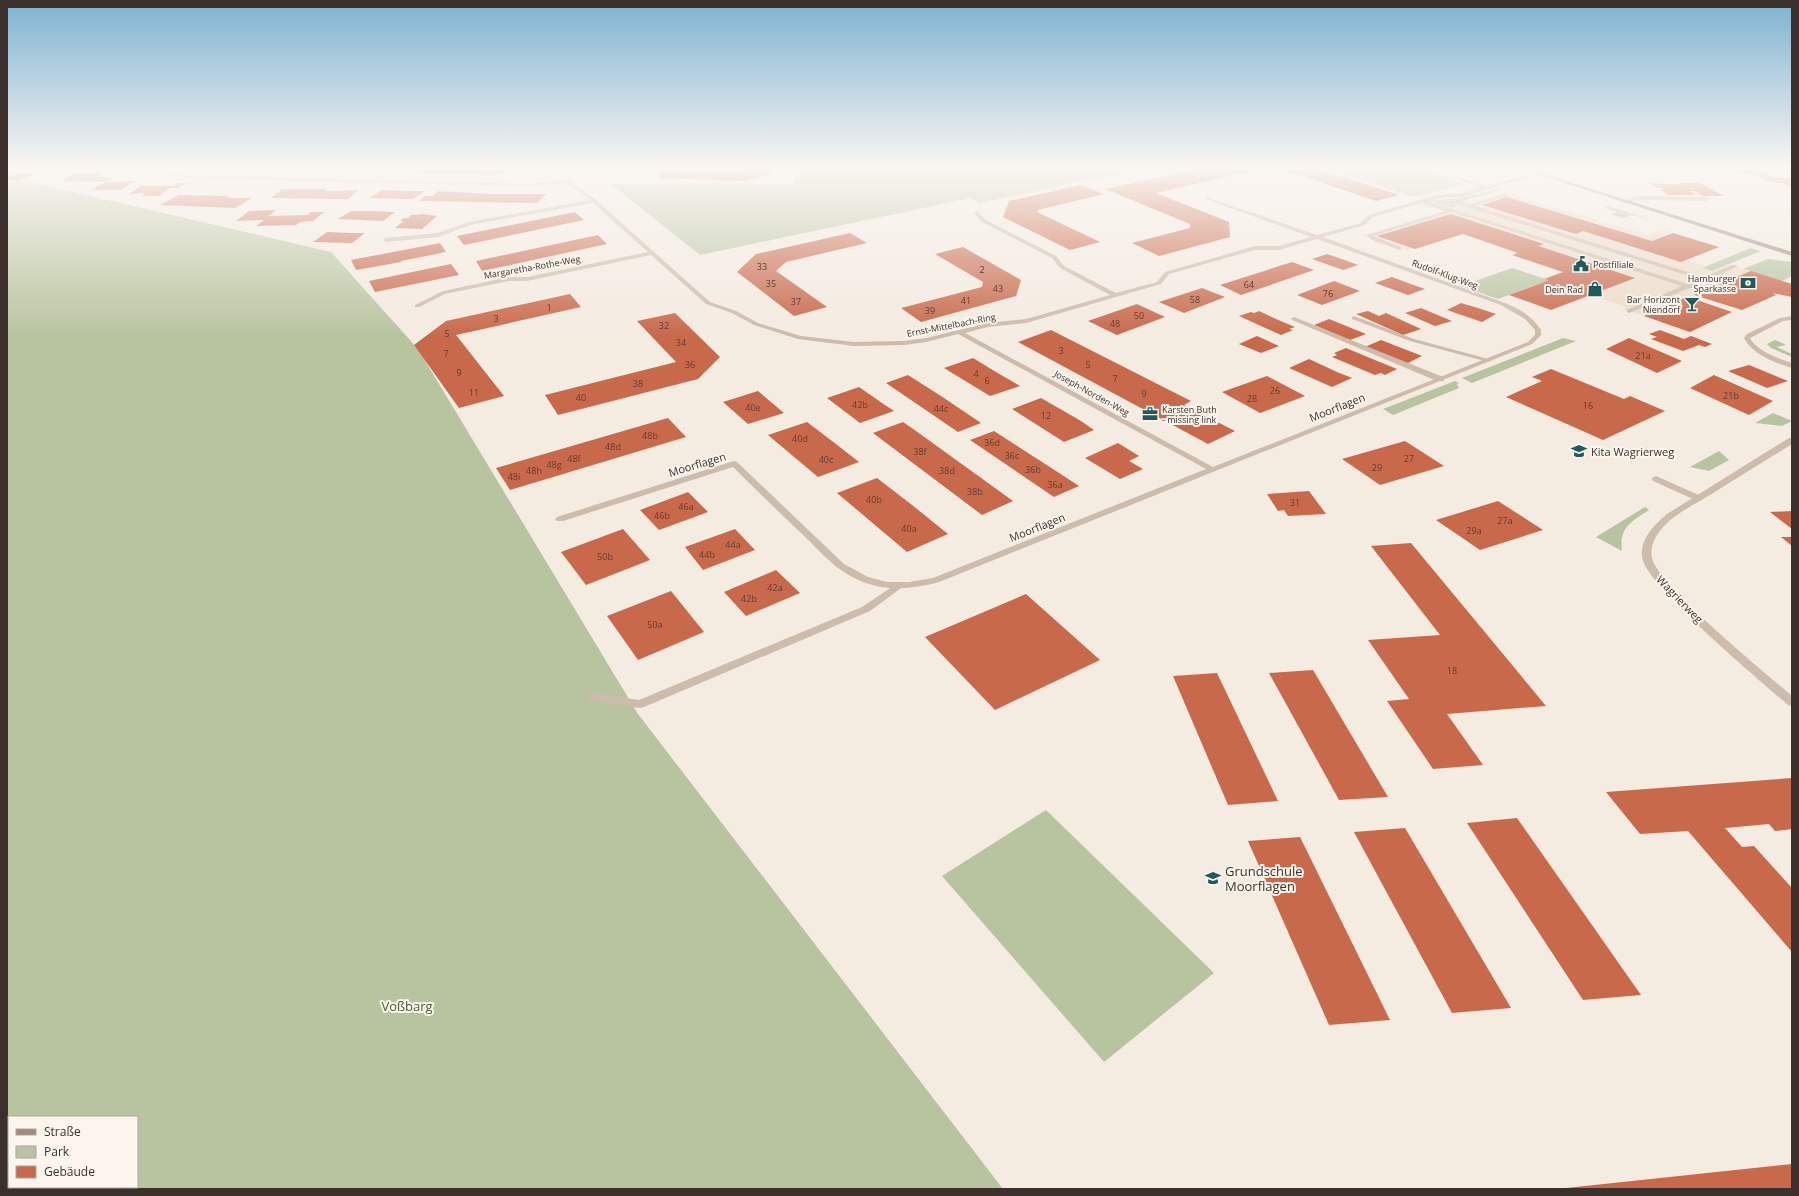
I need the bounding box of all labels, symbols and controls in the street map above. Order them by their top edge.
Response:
street label: Margaretha-Rothe-Weg [483,252,581,282]
public building icon: Postfiliale [1572,255,1590,273]
street label: Rudolf-Klug-Weg [1410,256,1480,292]
place label: Postfiliale [1593,258,1634,271]
house number: 33 [757,260,767,273]
house number: 2 [979,263,985,276]
place label: Hamburger Sparkasse [1688,272,1736,295]
bank icon: Hamburger Sparkasse [1739,274,1757,292]
house number: 35 [766,277,776,290]
house number: 64 [1244,278,1254,291]
shop icon: Dein Rad [1586,280,1604,298]
house number: 43 [993,282,1003,295]
place label: Dein Rad [1545,283,1583,296]
house number: 76 [1323,287,1333,300]
house number: 58 [1190,293,1200,306]
place label: Bar Horizont Niendorf [1627,293,1681,316]
house number: 41 [961,294,971,307]
house number: 37 [791,295,801,308]
bar icon: Bar Horizont Niendorf [1683,295,1701,313]
house number: 1 [546,301,552,314]
house number: 39 [925,304,935,317]
house number: 50 [1134,309,1144,322]
street label: Ernst-Mittelbach-Ring [906,310,997,340]
house number: 3 [493,312,499,325]
house number: 48 [1110,317,1120,330]
house number: 32 [659,319,669,332]
house number: 5 [444,327,450,340]
house number: 34 [676,336,686,349]
house number: 3 [1058,344,1064,357]
house number: 7 [443,347,449,360]
house number: 21a [1635,349,1651,362]
house number: 36 [685,358,695,371]
house number: 5 [1085,358,1091,371]
house number: 9 [456,366,462,379]
street label: Joseph-Norden-Weg [1051,366,1132,419]
house number: 4 [973,367,979,380]
house number: 7 [1112,372,1118,385]
house number: 6 [984,374,990,387]
house number: 38 [633,377,643,390]
house number: 26 [1270,384,1280,397]
house number: 11 [469,386,479,399]
house number: 9 [1141,387,1147,400]
street label: Moorflagen [1307,389,1367,425]
house number: 21b [1723,389,1739,402]
house number: 40 [576,391,586,404]
house number: 28 [1247,392,1257,405]
house number: 42b [852,398,868,411]
house number: 16 [1583,399,1593,412]
house number: 40e [745,401,761,414]
house number: 44c [934,402,949,415]
place label: Karsten Buth - missing link [1162,403,1217,426]
office icon: Karsten Buth - missing link [1141,405,1159,423]
house number: 12 [1041,409,1051,422]
house number: 48b [642,429,658,442]
house number: 40d [792,432,808,445]
house number: 36d [984,436,1000,449]
house number: 48d [605,440,621,453]
school or university icon: Kita Wagrierweg [1570,442,1588,460]
place label: Kita Wagrierweg [1591,444,1674,459]
house number: 38f [913,445,928,458]
street label: Moorflagen [667,448,727,480]
house number: 36c [1005,449,1020,462]
house number: 48f [567,452,582,465]
house number: 27 [1404,452,1414,465]
house number: 40c [819,453,834,466]
house number: 48g [546,458,562,471]
house number: 29 [1372,461,1382,474]
house number: 36b [1025,463,1041,476]
house number: 48h [526,464,542,477]
house number: 38d [939,464,955,477]
house number: 48i [508,470,520,483]
house number: 36a [1047,478,1063,491]
house number: 38b [967,485,983,498]
house number: 40b [866,493,882,506]
house number: 31 [1290,496,1300,509]
house number: 46a [678,500,694,513]
house number: 46b [654,509,670,522]
street label: Moorflagen [1007,509,1067,545]
house number: 27a [1497,514,1513,527]
house number: 40a [901,522,917,535]
house number: 29a [1466,524,1482,537]
house number: 44a [725,538,741,551]
house number: 44b [699,548,715,561]
house number: 50b [597,550,613,563]
street label: Wagrierweg [1653,572,1707,626]
house number: 42a [767,581,783,594]
house number: 42b [741,592,757,605]
house number: 50a [647,618,663,631]
house number: 18 [1447,664,1457,677]
place label: Grundschule Moorflagen [1225,862,1303,895]
school or university icon: Grundschule Moorflagen [1204,869,1222,887]
park label: Voßbarg [381,997,433,1015]
legend [8,1116,138,1188]
text: Straße [44,1123,81,1140]
text: Park [44,1143,70,1160]
text: Gebäude [44,1163,95,1180]

